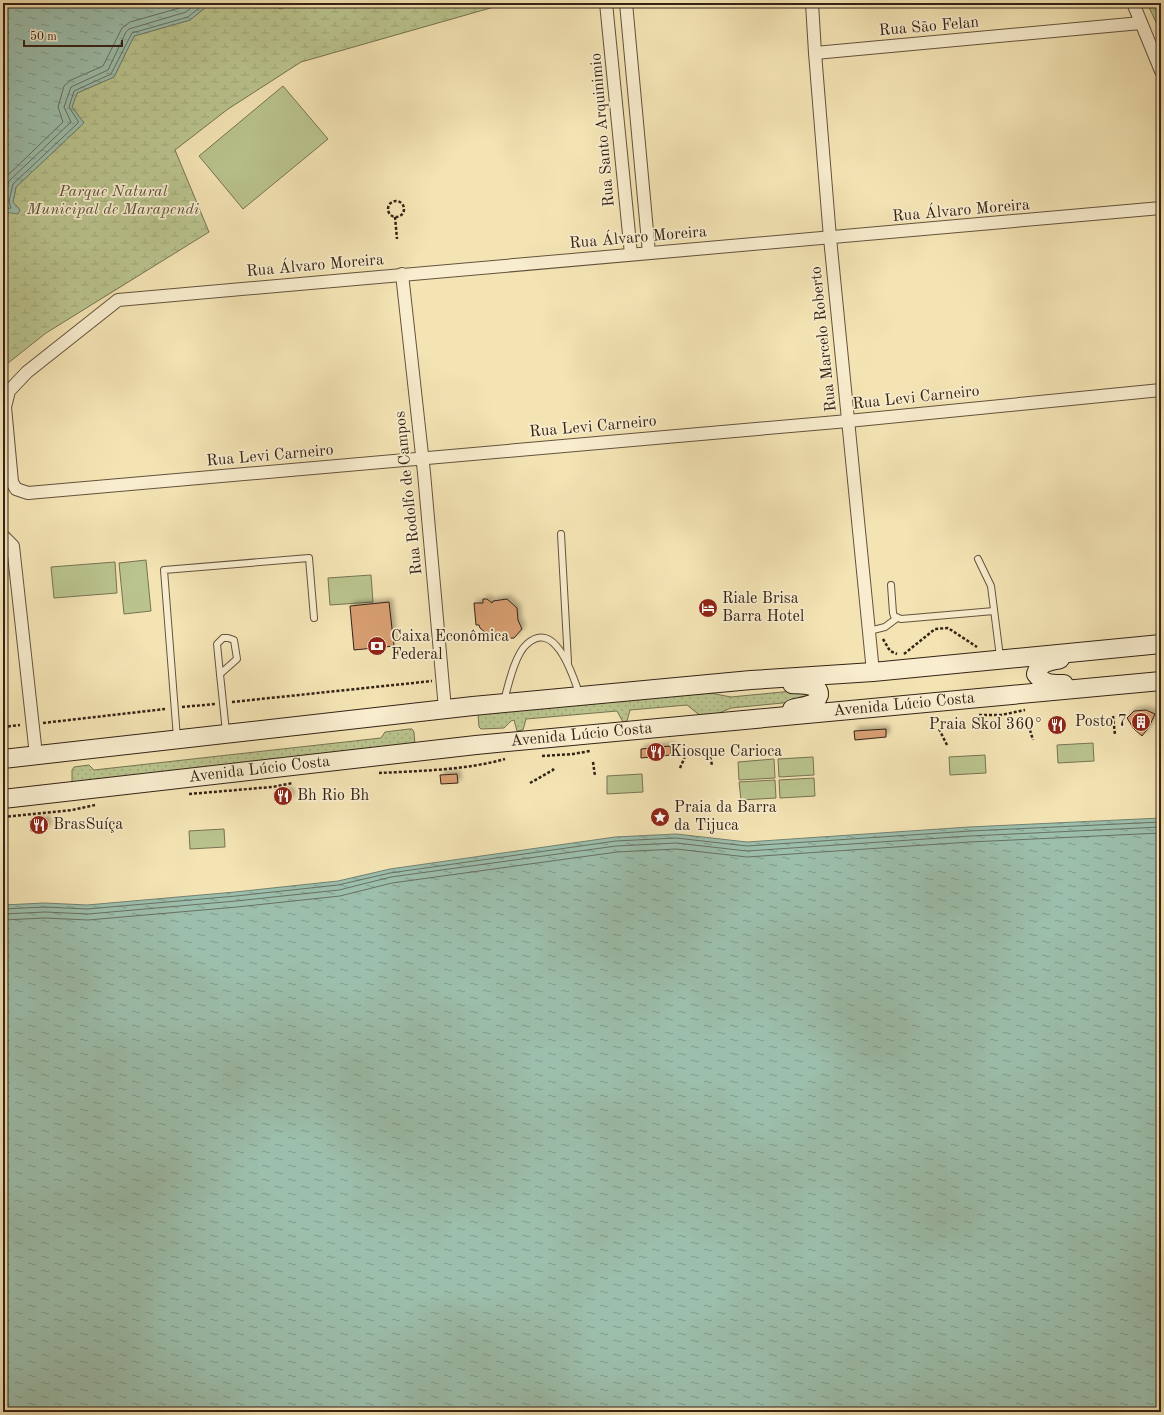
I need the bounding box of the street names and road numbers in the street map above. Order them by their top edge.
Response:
street label: Rua São Felan [878,15,980,39]
street label: Rua Santo Arquinimio [588,52,618,208]
street label: Rua Álvaro Moreira [891,193,1030,225]
street label: Rua Álvaro Moreira [568,220,707,252]
street label: Rua Álvaro Moreira [245,248,384,280]
street label: Rua Marcelo Roberto [808,265,840,413]
street label: Rua Levi Carneiro [852,383,980,413]
street label: Rua Rodolfo de Campos [392,410,426,576]
street label: Rua Levi Carneiro [529,413,657,441]
street label: Rua Levi Carneiro [206,442,334,470]
street label: Avenida Lúcio Costa [833,690,976,720]
street label: Avenida Lúcio Costa [510,721,653,750]
street label: Avenida Lúcio Costa [188,754,331,786]

